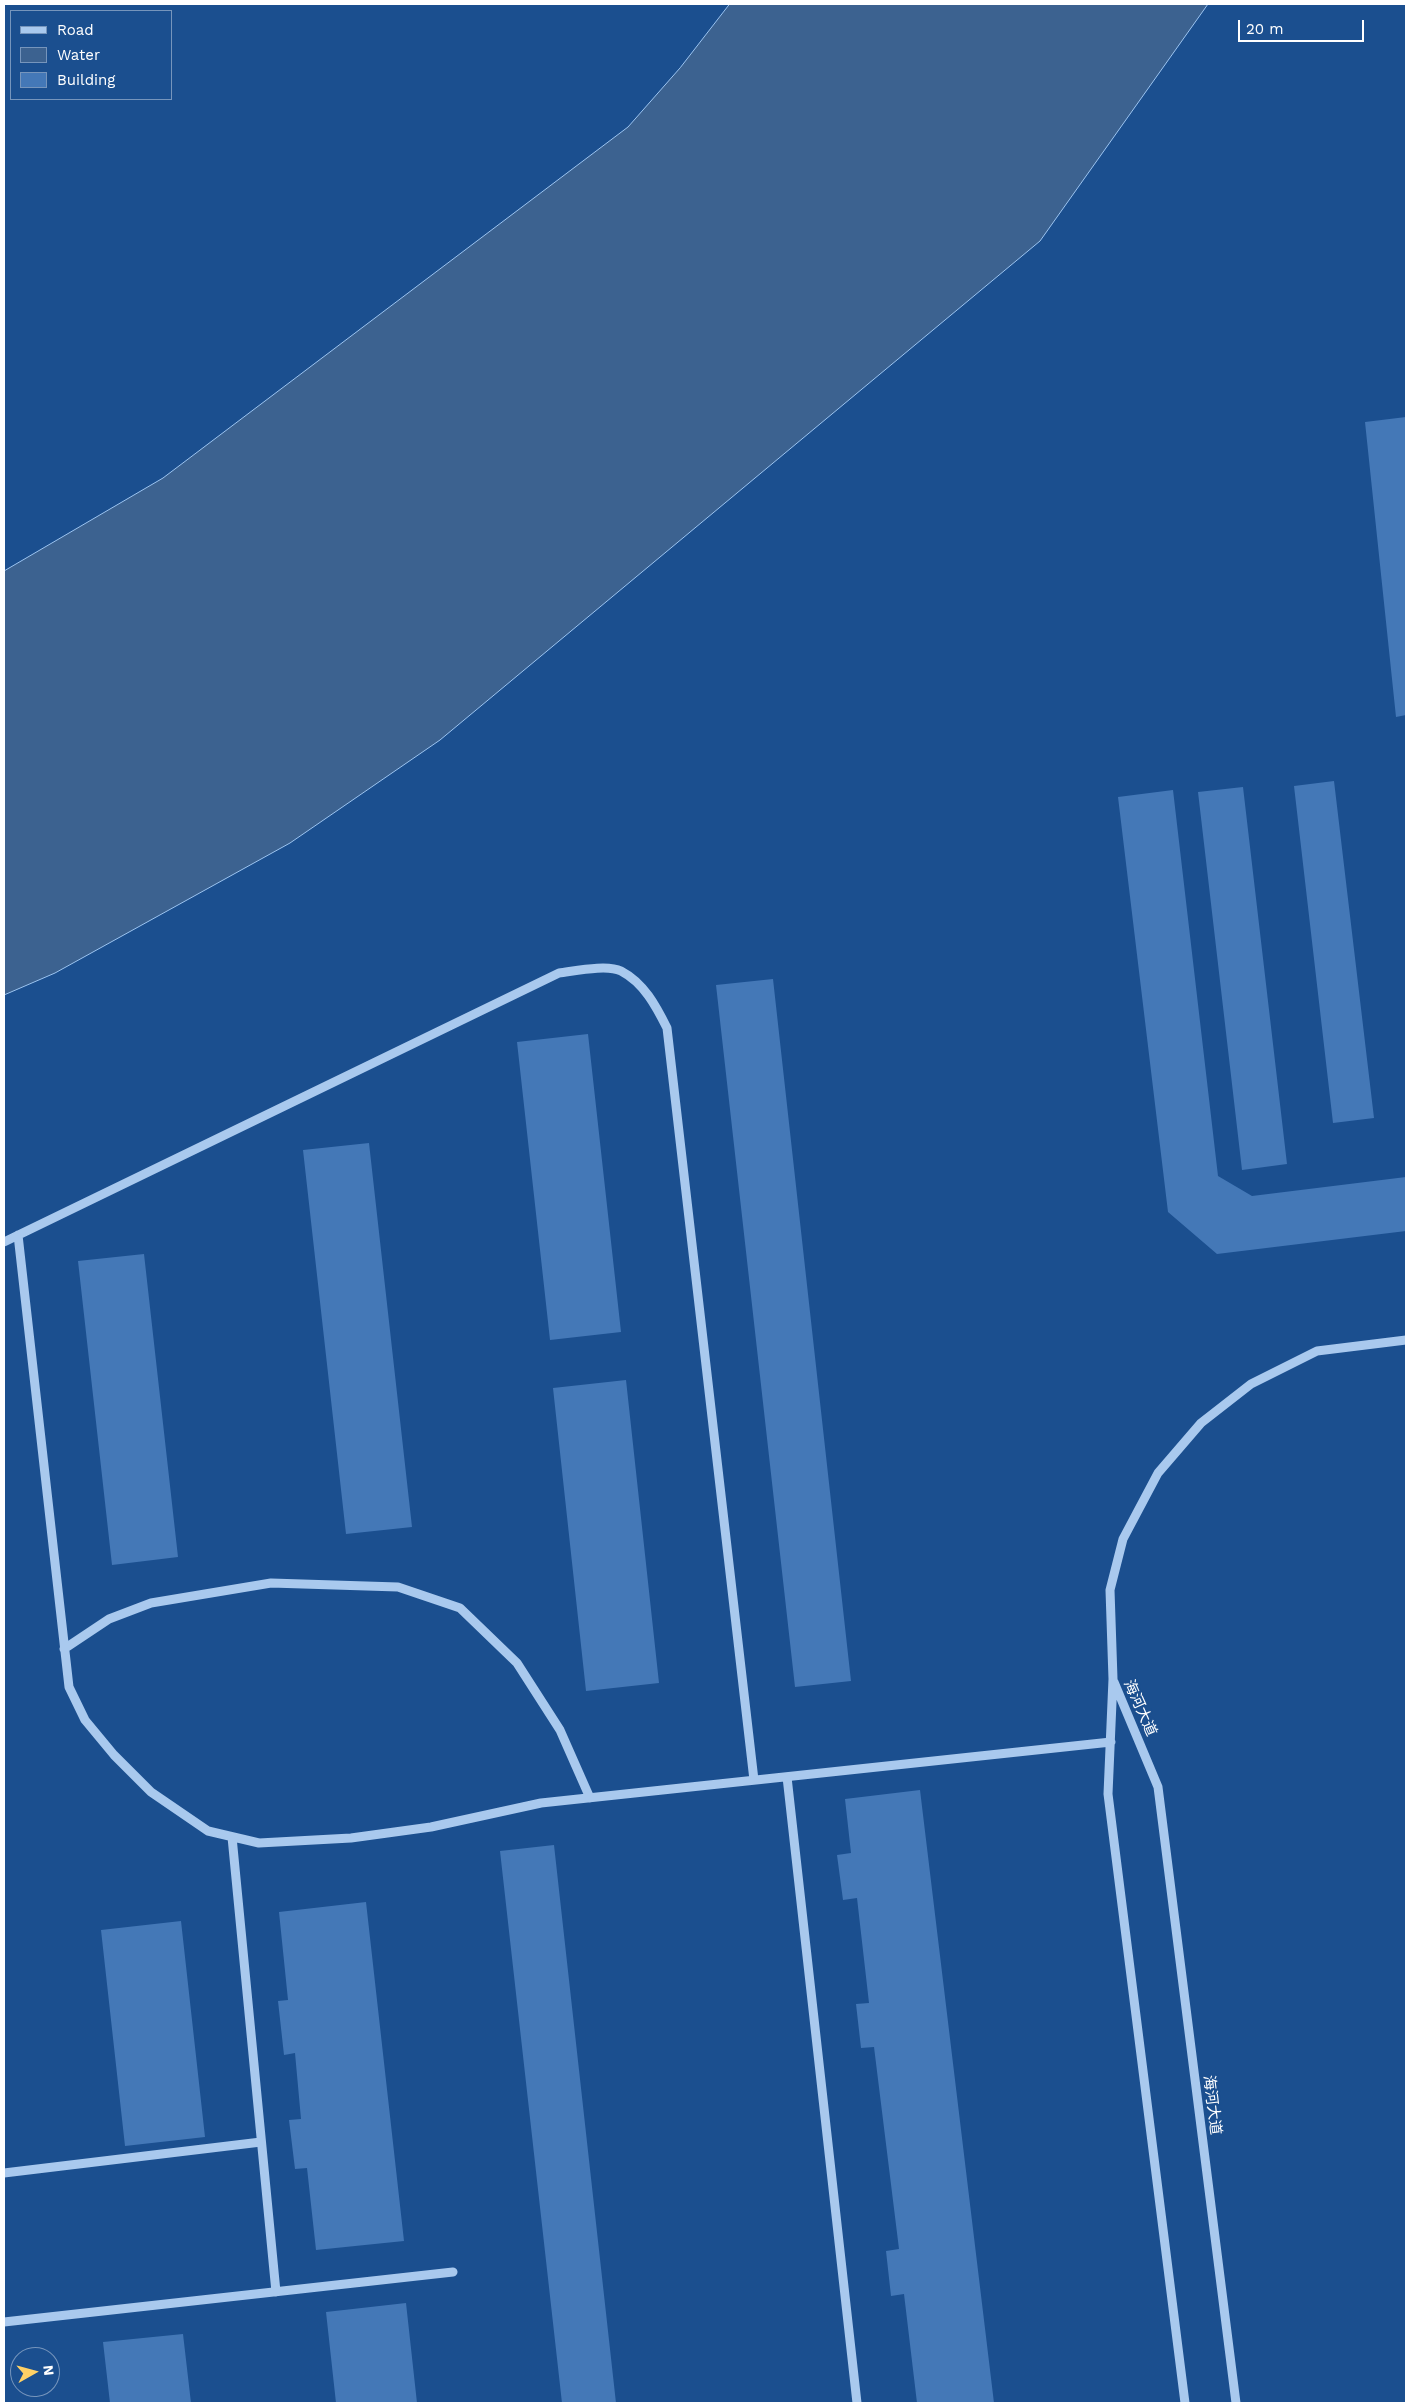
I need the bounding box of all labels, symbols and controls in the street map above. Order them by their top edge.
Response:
legend [10,10,172,100]
scale bar [1240,10,1366,42]
text: 20 m [1246,20,1284,38]
text: Road [57,21,94,39]
text: Water [57,46,100,64]
text: Building [57,71,115,89]
street label: 海河大道 [1120,1677,1160,1739]
street label: 海河大道 [1199,2074,1225,2136]
north arrow [10,2347,60,2397]
text: N [40,2364,57,2376]

